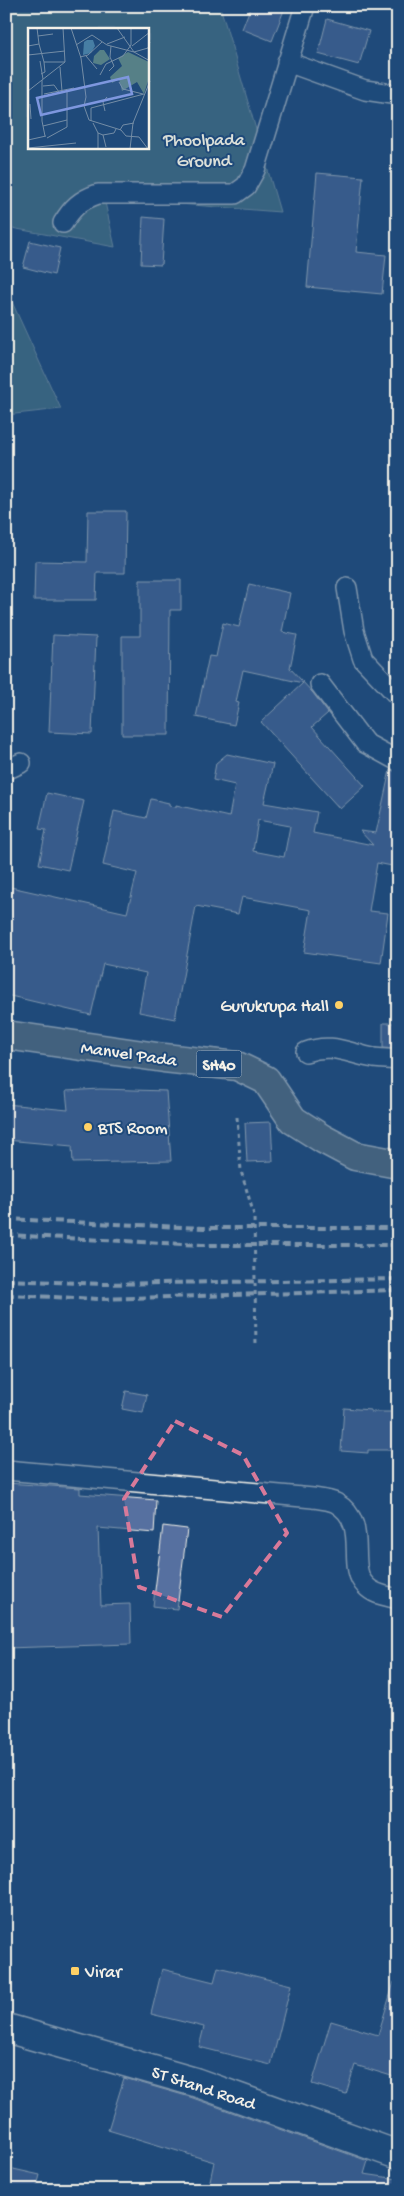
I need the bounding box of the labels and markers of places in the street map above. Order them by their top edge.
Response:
place label: Gurukrupa Hall [220,997,329,1018]
marker: Gurukrupa Hall [333,999,345,1011]
place label: BTS Room [97,1119,168,1140]
marker: BTS Room [82,1121,94,1133]
place label: Virar [84,1963,123,1984]
marker: Virar [69,1965,81,1977]

